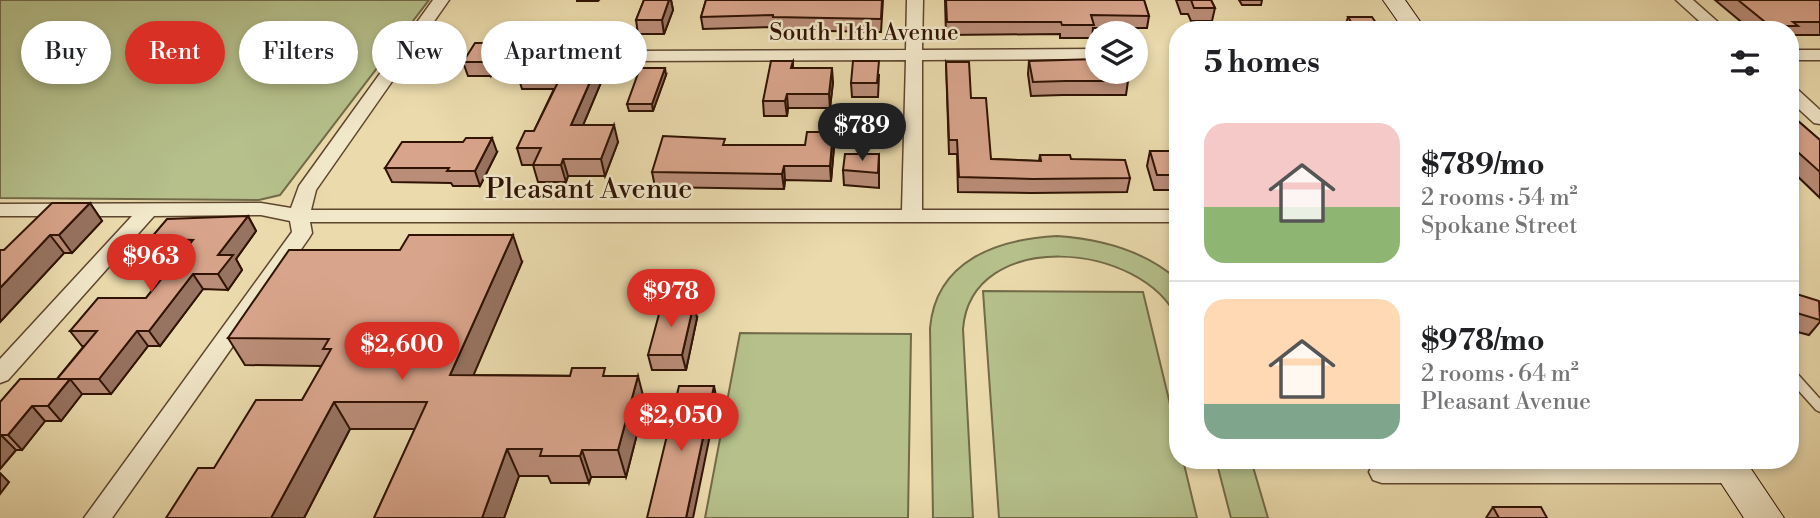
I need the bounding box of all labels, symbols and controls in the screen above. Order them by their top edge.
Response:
street label: South 11th Avenue [769,19,959,47]
chip: Buy [21,21,111,84]
chip: Rent [125,21,225,84]
chip: Filters [239,21,358,84]
chip: New [372,21,467,84]
chip: Apartment [481,21,647,84]
map controls [1085,21,1148,84]
button: layers [1085,21,1148,84]
text: 5 homes [1204,44,1320,82]
icon: filters [1726,44,1764,82]
pin: $789 [821,104,903,163]
text: $789 [834,112,890,140]
text: $789/mo [1421,146,1545,184]
icon: home [1260,151,1344,235]
street label: Pleasant Avenue [486,172,692,207]
text: 2 rooms · 54 m² [1421,184,1578,212]
text: Spokane Street [1421,212,1577,240]
pin: $963 [110,234,192,294]
text: $963 [123,243,179,271]
pin: $978 [630,270,712,329]
text: $978 [643,278,699,306]
pin: $2,600 [345,322,459,382]
text: $978/mo [1421,322,1545,360]
icon: home [1260,327,1344,411]
text: $2,600 [360,331,444,359]
text: 2 rooms · 64 m² [1421,360,1579,388]
text: Pleasant Avenue [1421,388,1591,416]
pin: $2,050 [624,393,738,453]
text: $2,050 [640,402,722,430]

